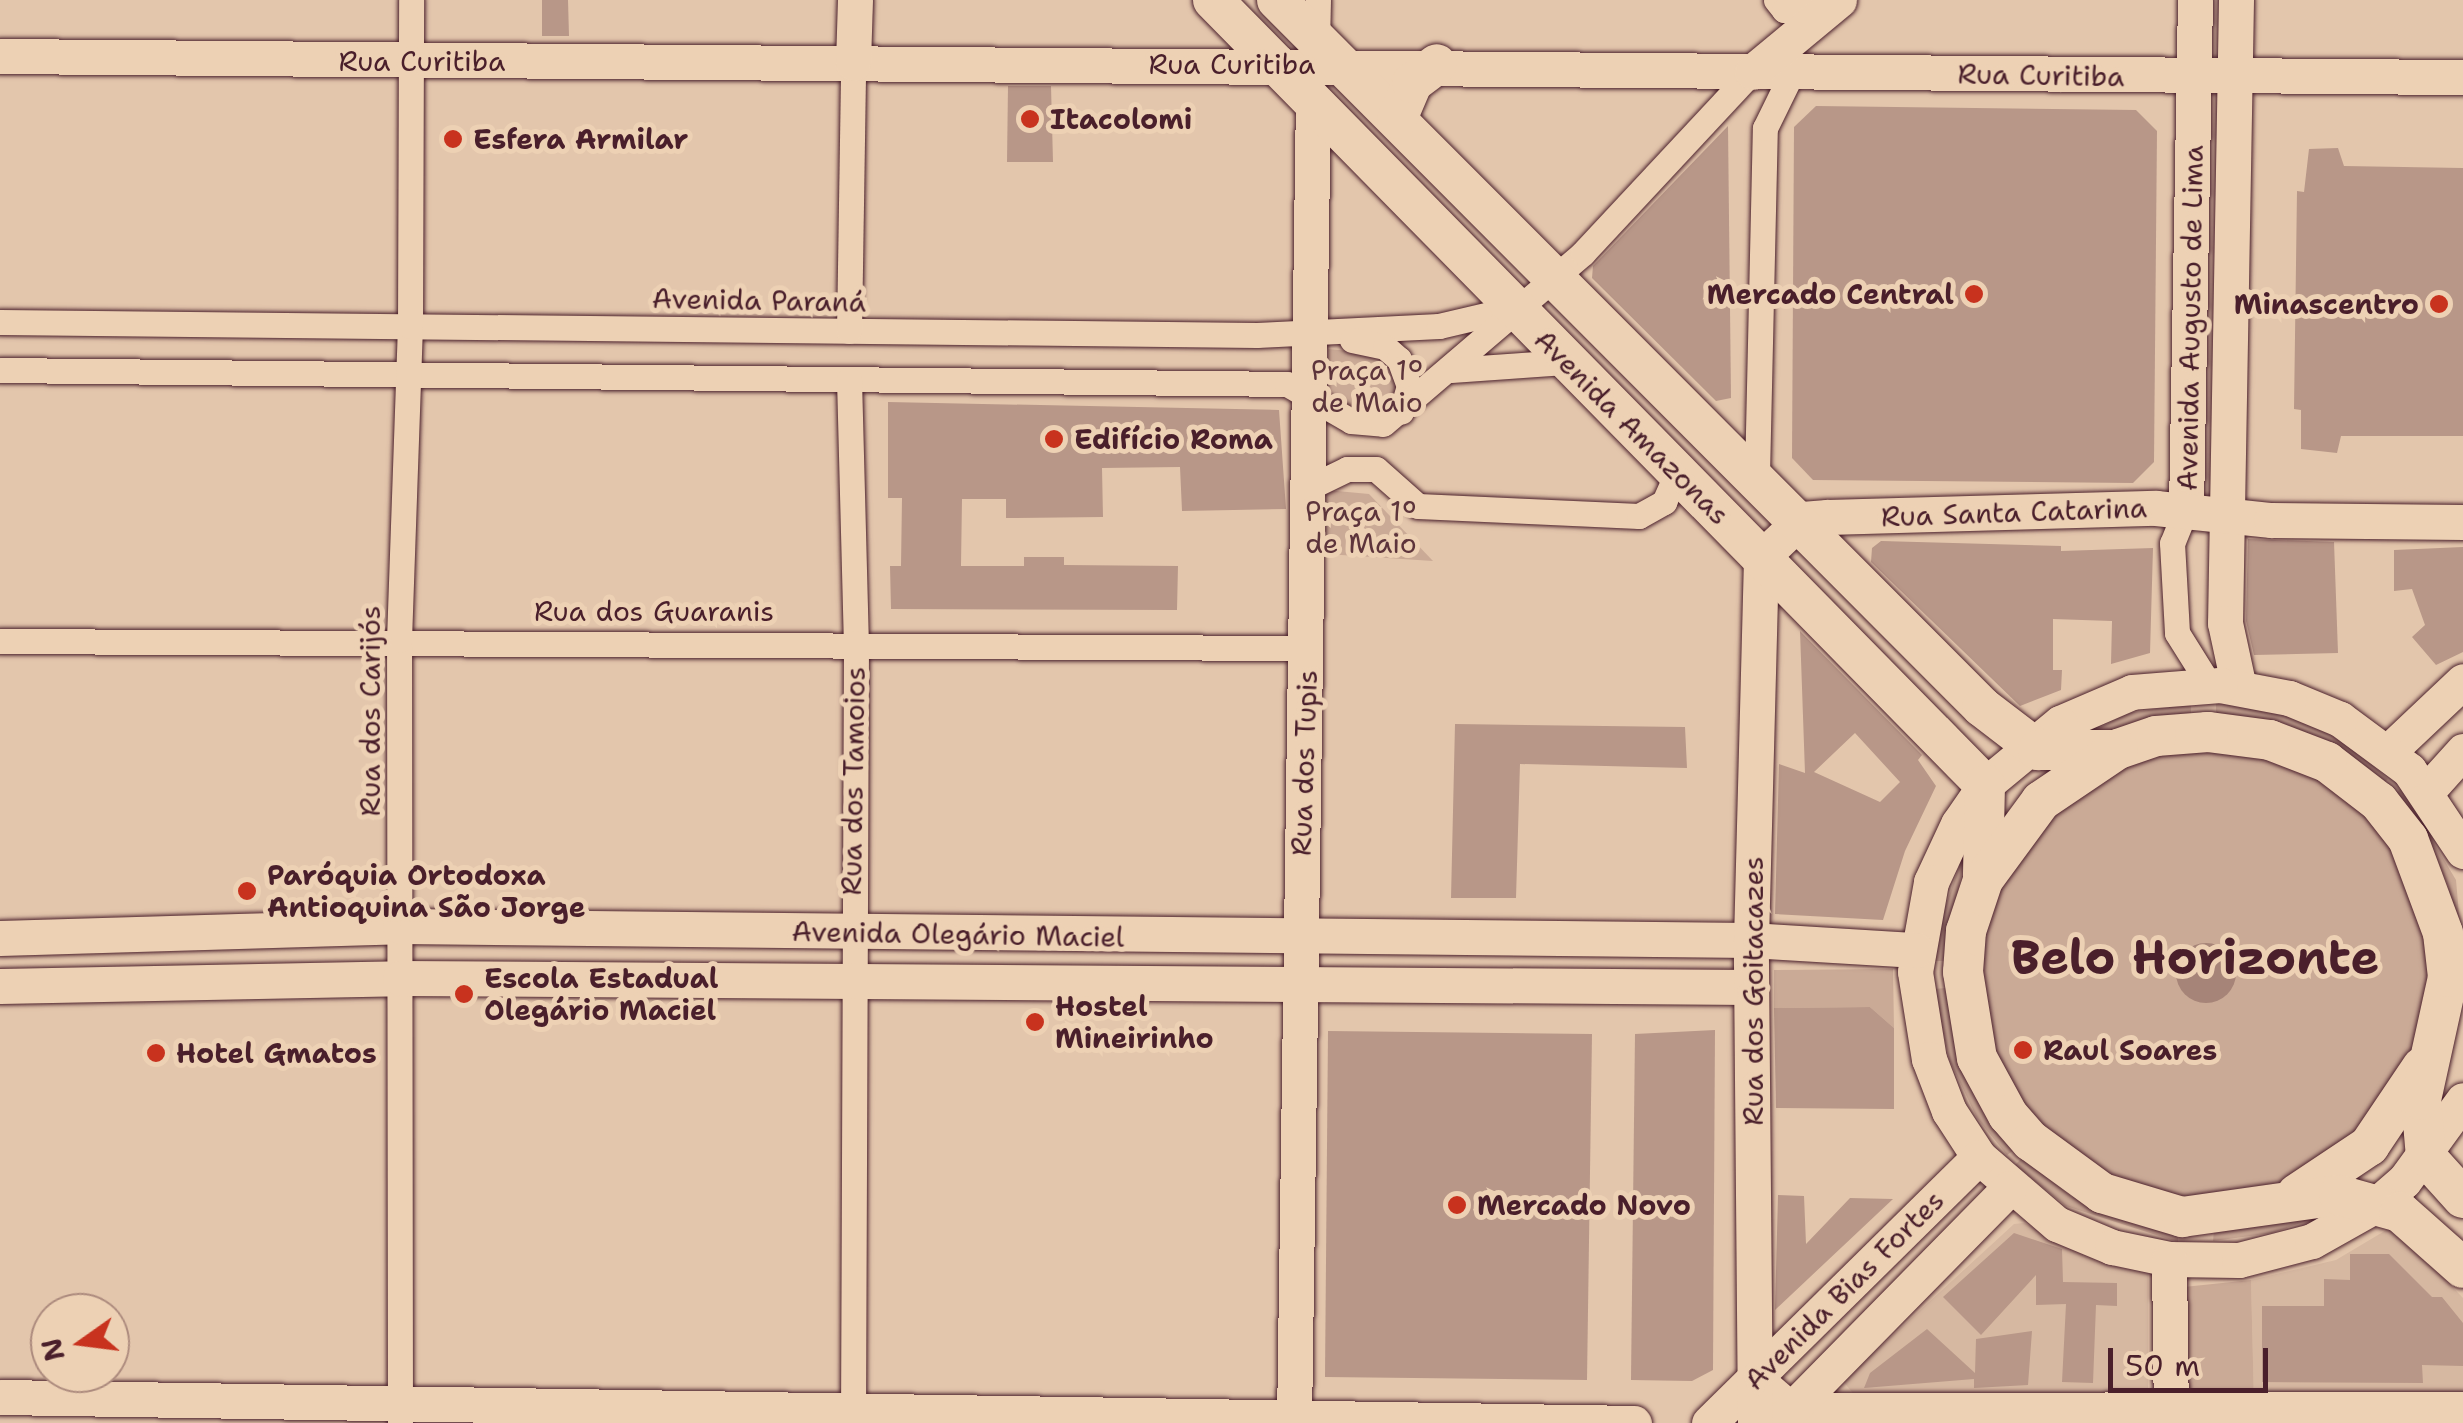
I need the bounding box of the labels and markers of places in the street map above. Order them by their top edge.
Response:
place label: Itacolomi [1050,102,1192,136]
marker: Itacolomi [1019,108,1041,130]
place label: Esfera Armilar [473,122,688,156]
marker: Esfera Armilar [442,128,464,150]
place label: Mercado Central [1707,277,1954,311]
marker: Mercado Central [1963,283,1985,305]
place label: Minascentro [2234,287,2419,321]
marker: Minascentro [2428,293,2450,315]
place label: Edifício Roma [1074,422,1273,456]
marker: Edifício Roma [1043,428,1065,450]
place label: Paróquia Ortodoxa Antioquina São Jorge [267,858,585,924]
marker: Paróquia Ortodoxa Antioquina São Jorge [236,880,258,902]
place label: Escola Estadual Olegário Maciel [484,961,718,1027]
marker: Escola Estadual Olegário Maciel [453,983,475,1005]
place label: Hostel Mineirinho [1055,989,1214,1055]
marker: Hostel Mineirinho [1024,1011,1046,1033]
place label: Raul Soares [2043,1033,2217,1067]
place label: Hotel Gmatos [176,1036,377,1070]
marker: Raul Soares [2012,1039,2034,1061]
marker: Hotel Gmatos [145,1042,167,1064]
place label: Mercado Novo [1477,1188,1691,1222]
marker: Mercado Novo [1446,1194,1468,1216]

